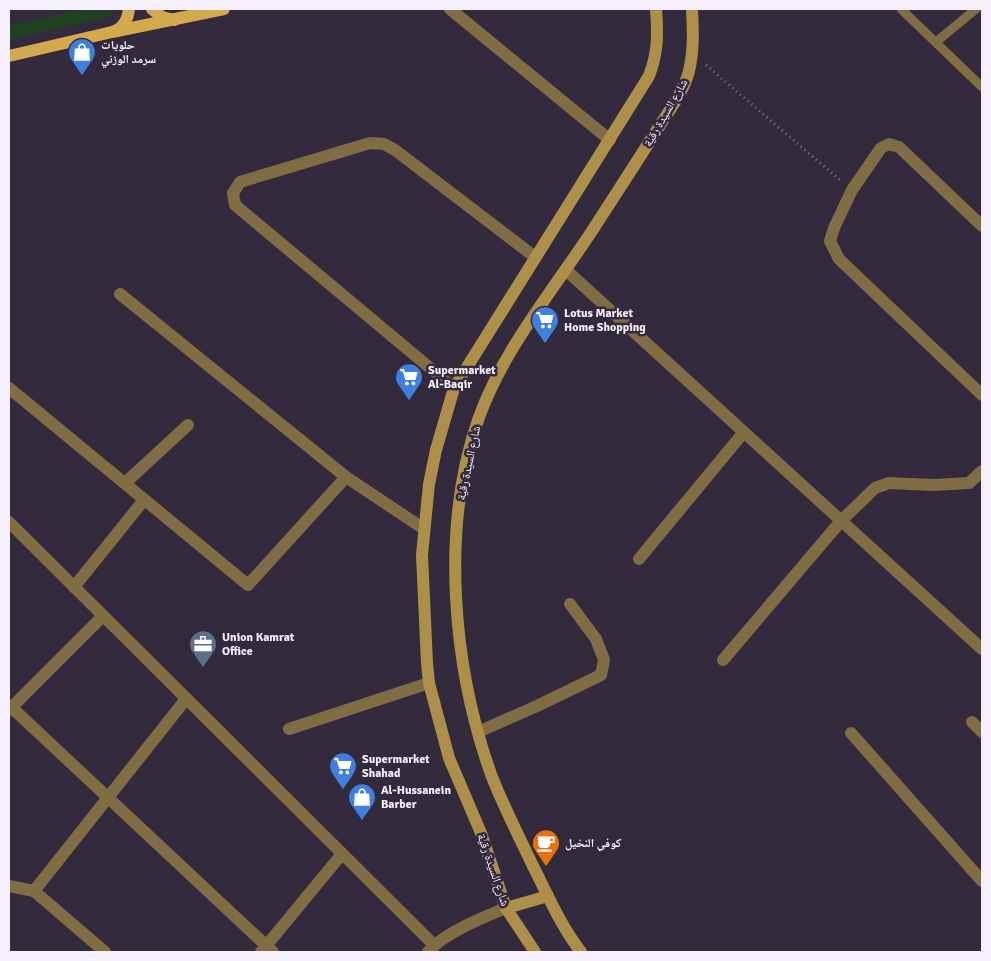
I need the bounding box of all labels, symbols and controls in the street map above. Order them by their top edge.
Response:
shop icon: حلويات سرمد الوزني [67,37,97,76]
place label: حلويات سرمد الوزني [101,38,156,68]
street label: شارع السيدة رقية [641,76,691,150]
supermarket icon: Lotus Market Home Shopping [530,305,560,344]
place label: Lotus Market Home Shopping [564,306,646,335]
supermarket icon: Supermarket Al-Baqir [394,362,424,401]
place label: Supermarket Al-Baqir [428,363,496,392]
street label: شارع السيدة رقية [454,424,484,502]
office icon: Union Kamrat Office [188,629,218,668]
place label: Union Kamrat Office [222,630,295,659]
supermarket icon: Supermarket Shahad [328,751,358,790]
place label: Supermarket Shahad [362,752,430,781]
shop icon: Al-Hussanein Barber [347,782,377,821]
place label: Al-Hussanein Barber [381,783,451,812]
cafe icon: كوفي النخيل [531,828,561,867]
street label: شارع السيدة رقية [474,832,512,908]
place label: كوفي النخيل [565,836,622,852]

